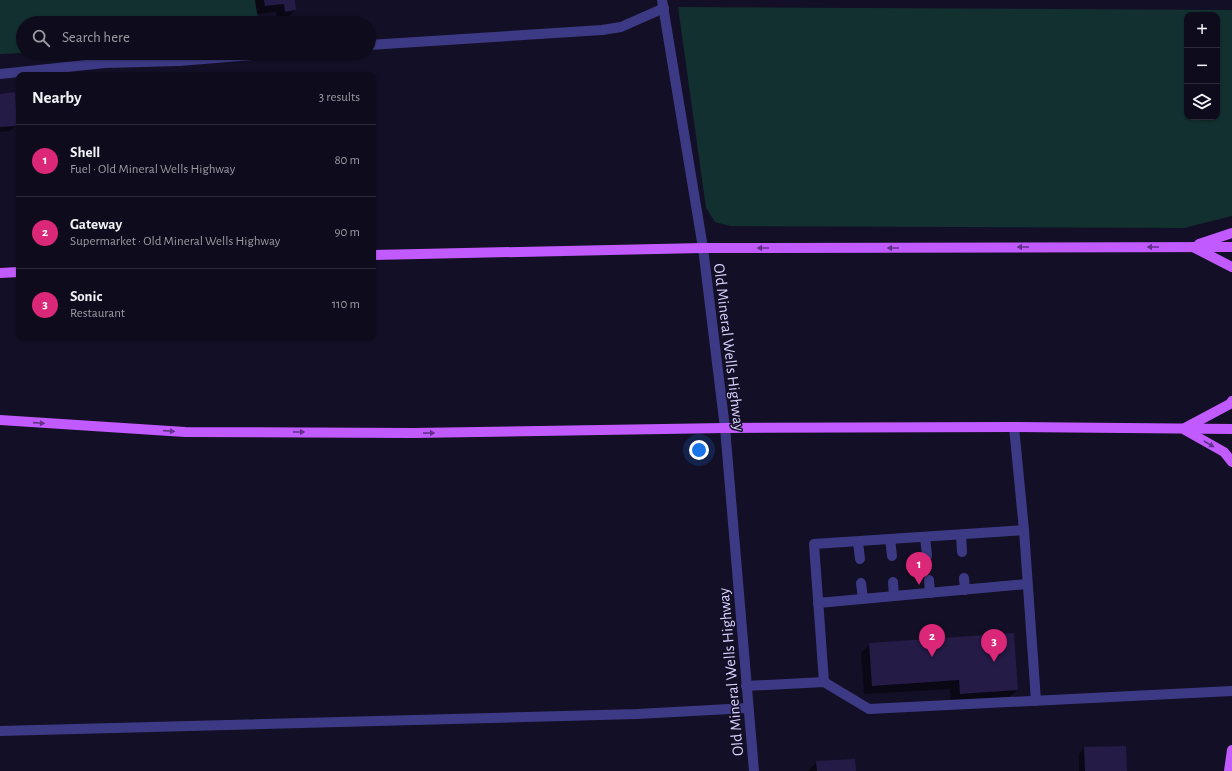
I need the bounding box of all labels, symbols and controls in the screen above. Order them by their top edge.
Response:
map controls [1184,12,1220,120]
button: + [1184,12,1220,48]
search box [16,16,376,60]
icon: search [30,27,52,49]
text: Search here [62,30,130,45]
button: − [1184,48,1220,84]
button: layers [1184,84,1220,120]
text: Nearby [32,89,82,106]
text: 3 results [319,91,360,104]
text: Shell [70,145,100,160]
text: 1 [43,154,47,167]
text: 80 m [334,154,360,167]
text: Fuel · Old Mineral Wells Highway [70,163,235,176]
text: Gateway [70,217,122,232]
text: 2 [42,226,48,239]
text: 90 m [334,226,360,239]
text: Supermarket · Old Mineral Wells Highway [70,235,280,248]
one-way arrow [1016,244,1029,250]
one-way arrow [1146,244,1159,250]
one-way arrow [756,245,769,251]
one-way arrow [886,245,899,251]
street label: Old Mineral Wells Highway [710,262,747,432]
text: Sonic [70,289,102,304]
text: 3 [42,298,48,311]
text: 110 m [332,298,360,311]
text: Restaurant [70,307,125,320]
one-way arrow [33,419,45,426]
one-way arrow [163,427,175,434]
one-way arrow [293,429,306,435]
one-way arrow [423,429,435,436]
your location [689,440,709,460]
one-way arrow [1203,440,1215,447]
pin: 1 [906,552,932,585]
street label: Old Mineral Wells Highway [716,587,747,757]
pin: 2 [919,624,945,657]
pin: 3 [981,629,1007,662]

